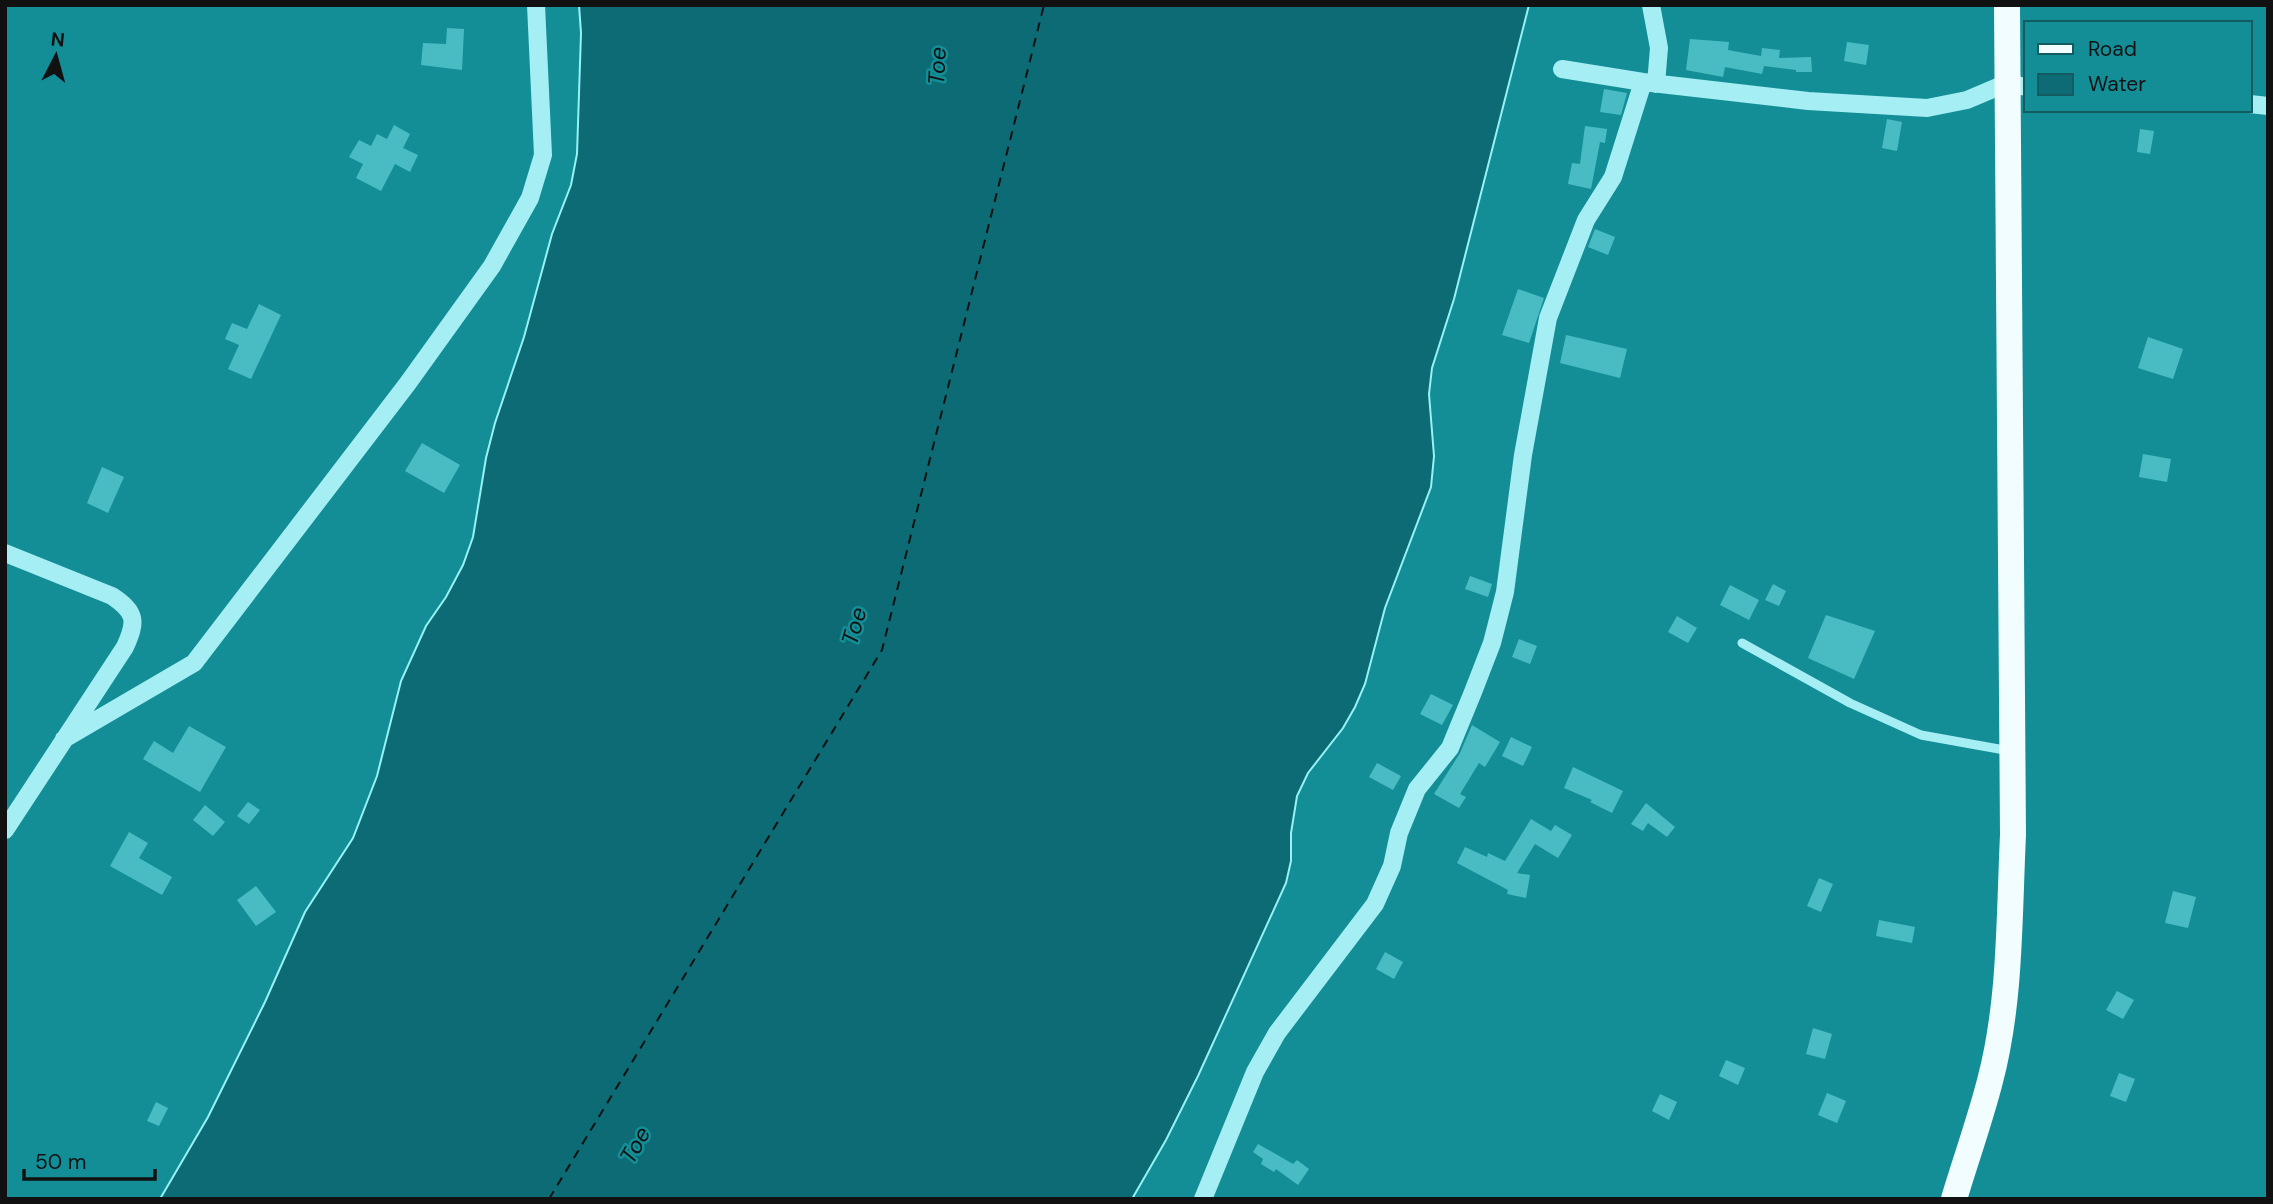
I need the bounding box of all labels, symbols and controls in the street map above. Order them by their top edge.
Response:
north arrow [21,21,91,91]
legend [2024,21,2252,112]
text: N [50,26,66,53]
text: Road [2088,35,2137,63]
water label: Toe [921,46,953,86]
text: Water [2088,70,2146,98]
water label: Toe [834,604,874,648]
water label: Toe [613,1121,657,1169]
scale bar [24,1138,156,1182]
text: 50 m [35,1148,86,1176]

